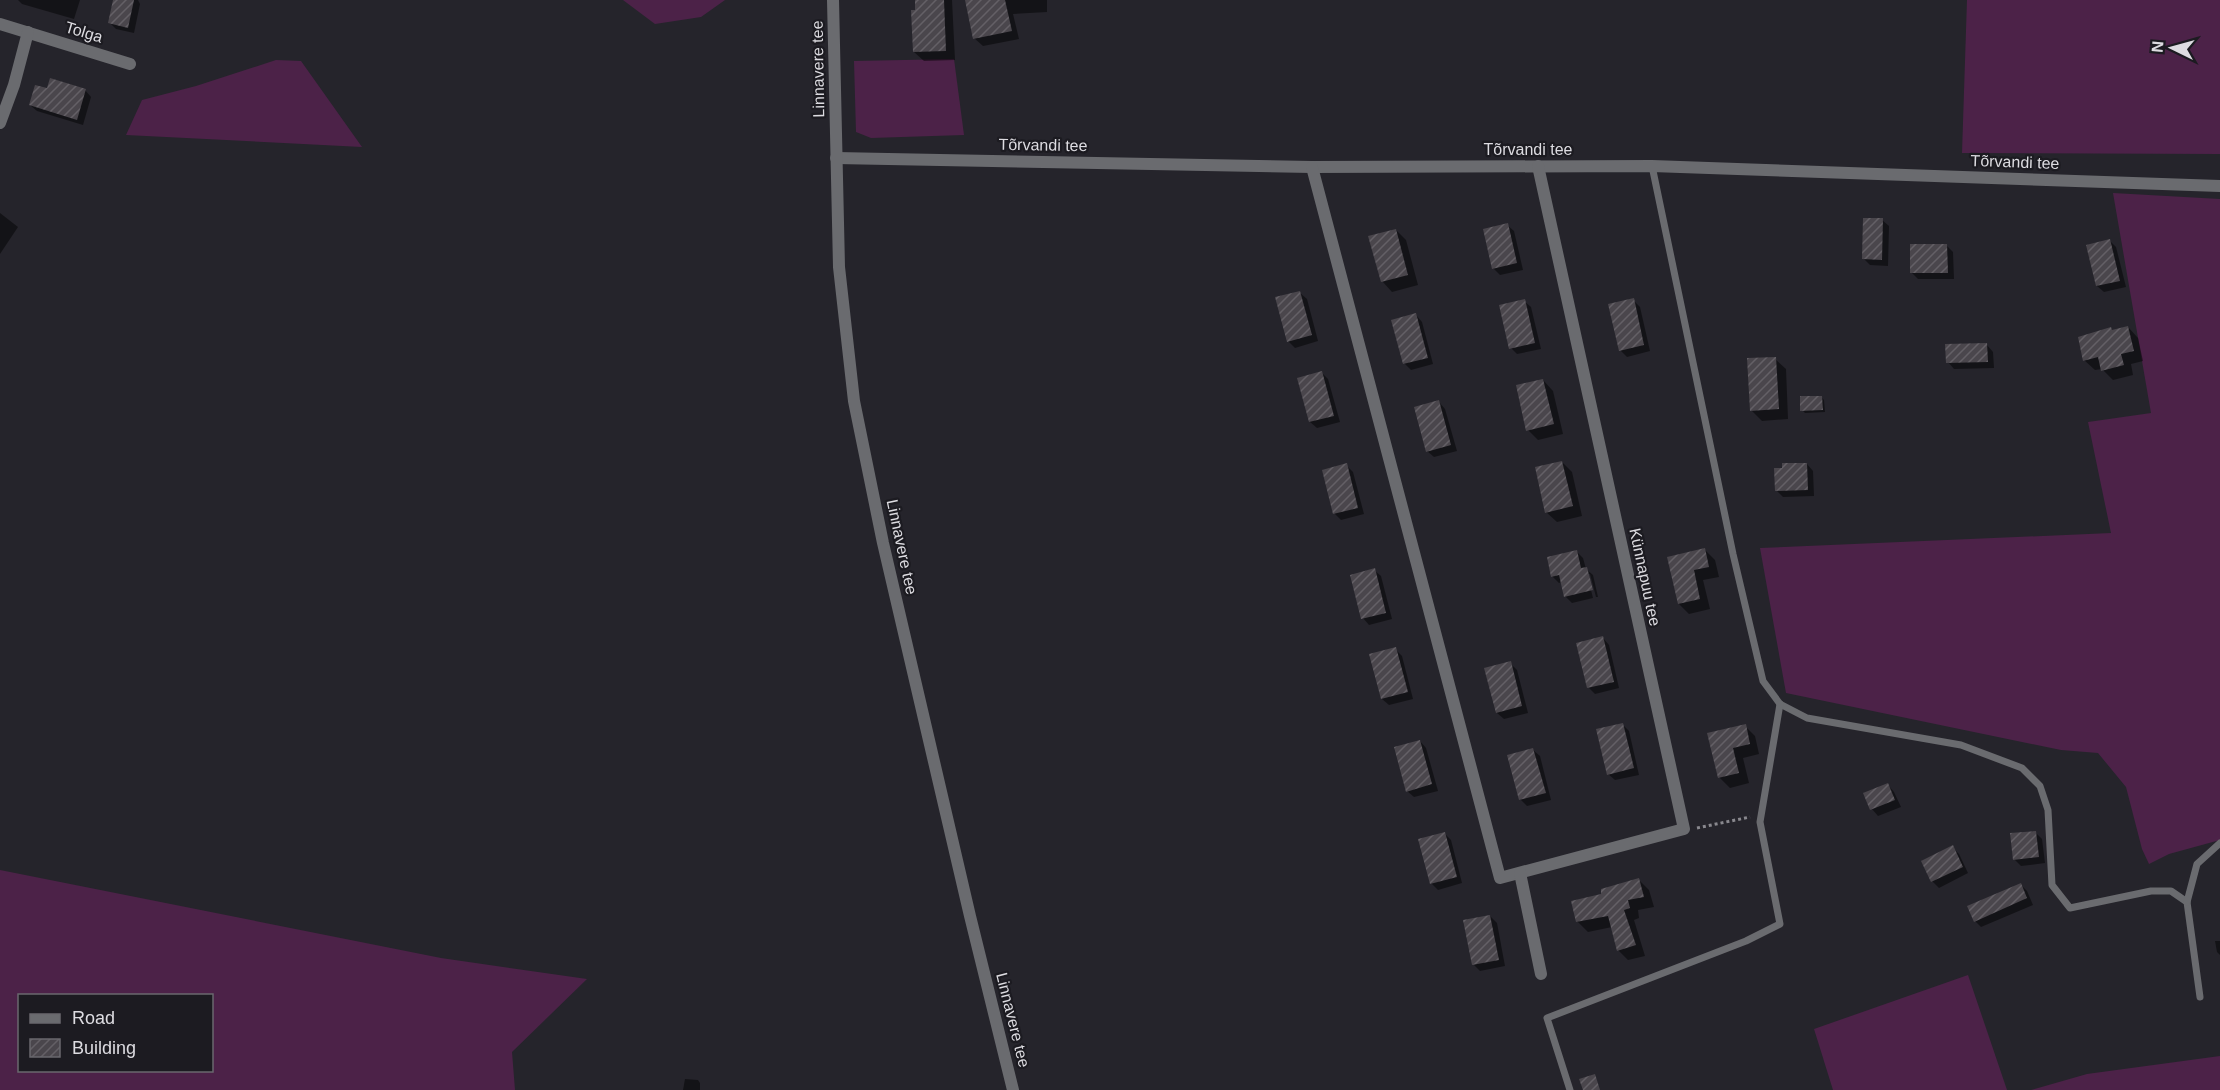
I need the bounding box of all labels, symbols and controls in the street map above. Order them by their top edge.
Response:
street label: Tolga [63,18,105,46]
north arrow [2142,18,2202,78]
street label: Linnavere tee [809,20,827,118]
text: N [2149,40,2167,53]
street label: Tõrvandi tee [998,136,1088,154]
street label: Tõrvandi tee [1484,141,1573,158]
street label: Tõrvandi tee [1970,152,2060,172]
street label: Linnavere tee [884,498,920,596]
street label: Künnapuu tee [1626,526,1664,628]
street label: Linnavere tee [993,971,1033,1069]
legend [18,994,213,1072]
text: Road [72,1008,115,1028]
text: Building [72,1038,136,1058]

